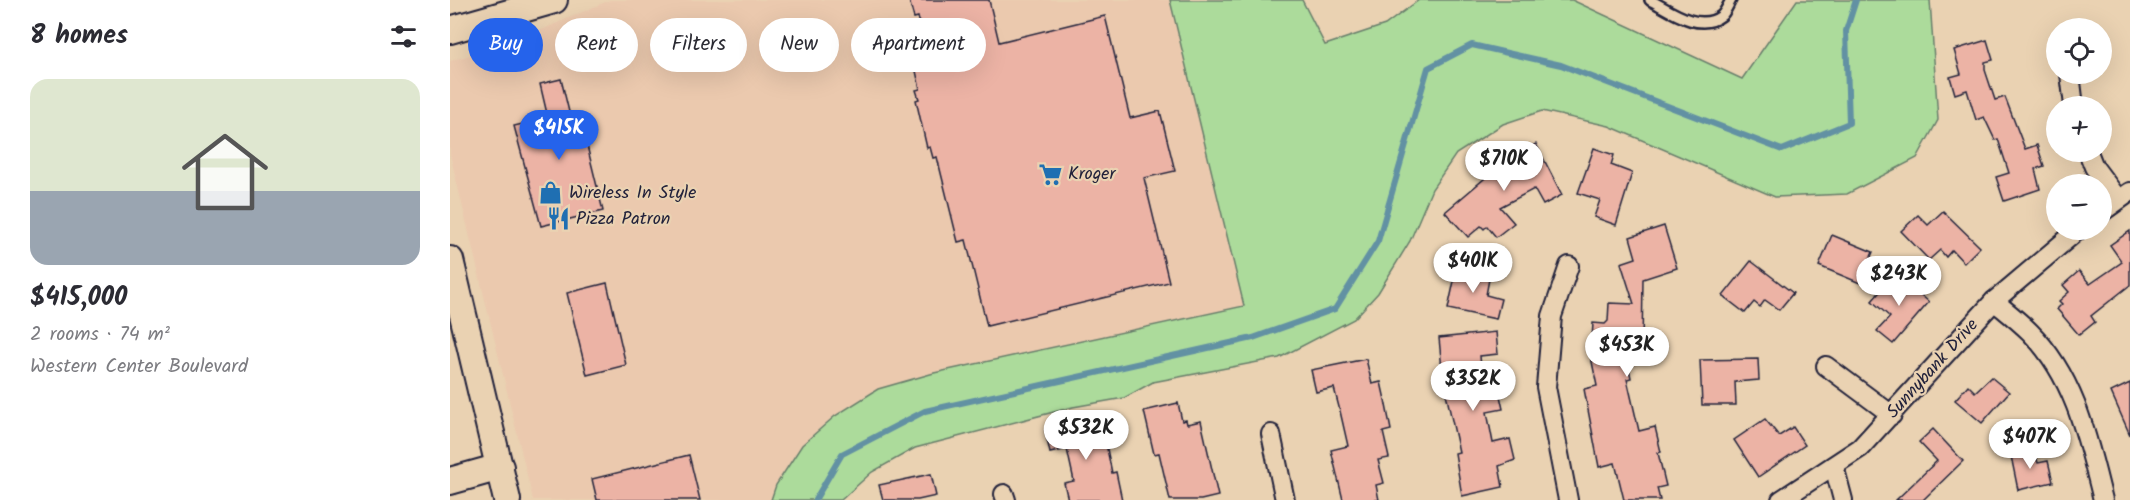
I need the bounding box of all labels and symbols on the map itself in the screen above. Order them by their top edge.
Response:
pin: $415K [517,110,601,161]
pin: $710K [1462,141,1546,192]
place label: Kroger [1068,160,1116,189]
supermarket icon: Kroger [1037,161,1063,187]
place label: Wireless In Style [569,179,696,208]
shop icon: Wireless In Style [538,180,564,206]
place label: Pizza Patron [576,205,670,234]
restaurant icon: Pizza Patron [545,206,571,232]
pin: $401K [1431,243,1515,294]
pin: $243K [1857,256,1941,307]
street label: Sunnybank Drive [1880,312,1986,426]
pin: $453K [1585,327,1669,378]
pin: $352K [1431,361,1515,412]
pin: $532K [1044,410,1128,461]
pin: $407K [1988,419,2072,470]

